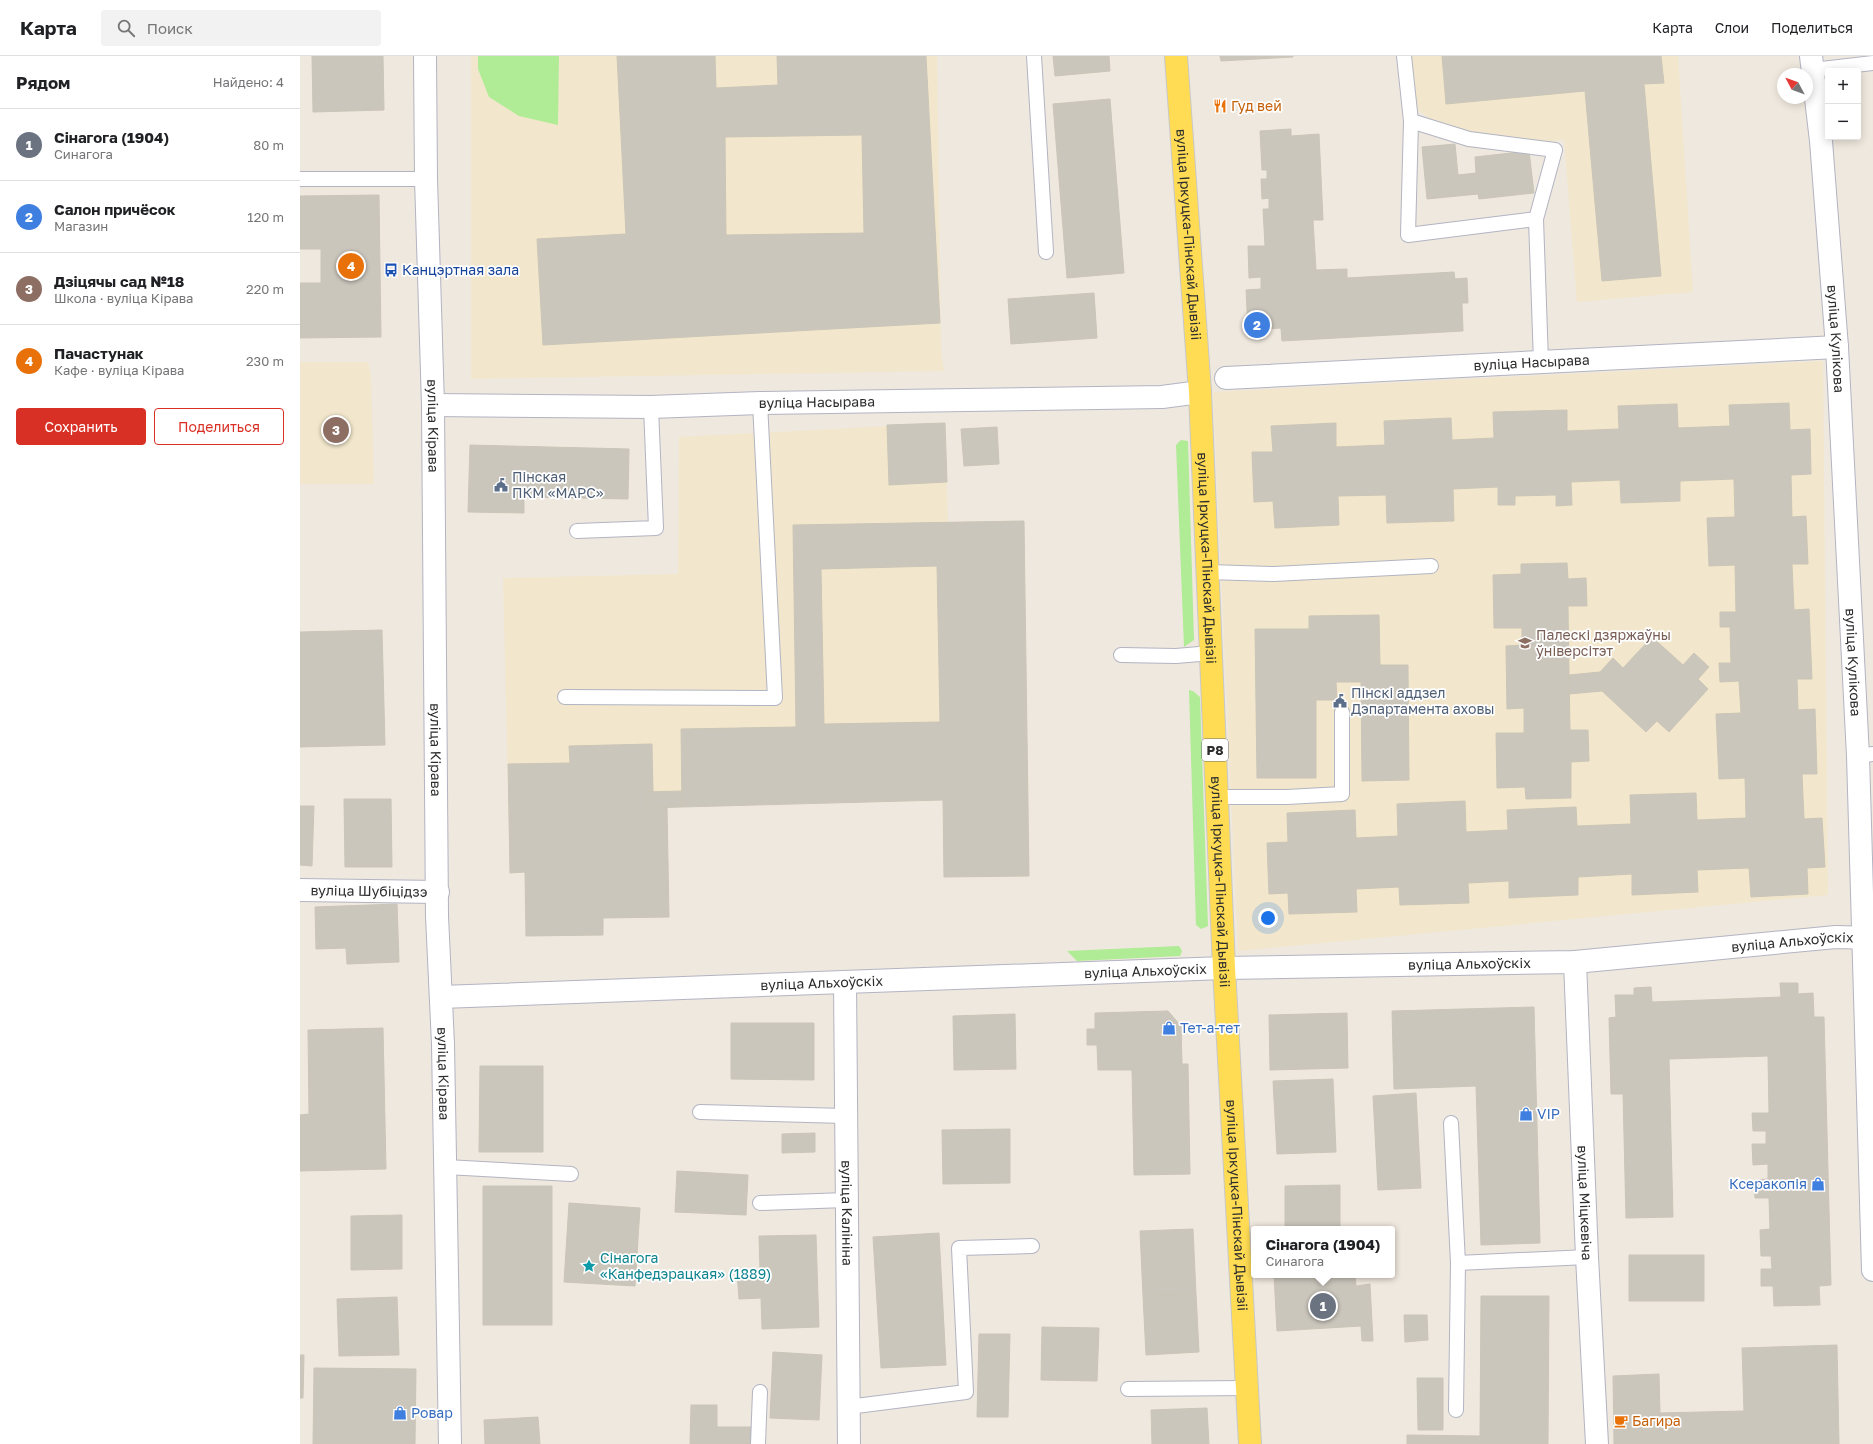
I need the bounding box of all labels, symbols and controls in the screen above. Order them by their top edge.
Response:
search box [101,10,381,46]
text: Карта [20,16,77,39]
icon: search [115,17,137,39]
text: Поиск [147,19,193,37]
text: Карта [1652,19,1693,36]
text: Слои [1715,19,1749,36]
text: Поделиться [1771,19,1853,36]
north arrow [1777,68,1813,104]
map controls [1825,68,1861,140]
button: + [1825,68,1861,104]
text: Рядом [16,72,70,93]
text: Найдено: 4 [213,74,284,90]
place label: Гуд вей [1231,97,1282,114]
restaurant icon: Гуд вей [1212,98,1228,114]
button: − [1825,104,1861,140]
text: Сінагога (1904) [54,128,169,146]
street label: вуліца Іркуцка-Пінскай Дывізіі [1173,128,1205,341]
text: 1 [26,137,32,153]
text: 80 m [253,137,284,153]
text: Синагога [54,146,113,162]
text: Салон причёсок [54,200,175,218]
text: 2 [25,209,33,225]
text: 120 m [247,209,284,225]
text: Магазин [54,218,108,234]
pin: 4 [338,251,364,281]
place label: Канцэртная зала [402,261,519,278]
bus stop icon: Канцэртная зала [383,262,399,278]
text: Дзіцячы сад №18 [54,272,184,290]
text: 3 [25,281,33,297]
text: 220 m [246,281,284,297]
street label: вуліца Кулікова [1824,284,1848,393]
text: Школа · вуліца Кірава [54,290,193,306]
pin: 2 [1244,310,1270,340]
text: Пачастунак [54,344,144,362]
street label: вуліца Насырава [1473,351,1590,373]
text: 4 [25,353,33,369]
text: 230 m [246,353,284,369]
text: Кафе · вуліца Кірава [54,362,184,378]
street label: вуліца Кірава [424,379,443,473]
street label: вуліца Насырава [759,392,875,411]
button: Сохранить [16,408,146,445]
button: Поделиться [154,408,284,445]
pin: 3 [323,415,349,445]
street label: вуліца Іркуцка-Пінскай Дывізіі [1195,452,1220,664]
place label: Пінская ПКМ «МАРС» [512,468,604,501]
public building icon: Пінская ПКМ «МАРС» [493,477,509,493]
street label: вуліца Кулікова [1842,608,1865,717]
place label: Палескі дзяржаўны ўніверсітэт [1536,626,1671,659]
school or university icon: Палескі дзяржаўны ўніверсітэт [1517,635,1533,651]
place label: Пінскі аддзел Дэпартамента аховы [1351,684,1495,717]
public building icon: Пінскі аддзел Дэпартамента аховы [1332,693,1348,709]
street label: вуліца Кірава [427,703,445,797]
road number: Р8 [1202,739,1228,761]
street label: вуліца Іркуцка-Пінскай Дывізіі [1208,776,1234,988]
street label: вуліца Шубіцідзэ [310,881,428,900]
your location [1258,908,1278,928]
street label: вуліца Альхоўскіх [1730,928,1854,955]
street label: вуліца Альхоўскіх [1408,954,1531,973]
street label: вуліца Альхоўскіх [1084,960,1207,981]
street label: вуліца Альхоўскіх [760,972,884,993]
place label: Тет-а-тет [1180,1019,1240,1036]
shop icon: Тет-а-тет [1161,1020,1177,1036]
street label: вуліца Кірава [434,1027,453,1121]
street label: вуліца Іркуцка-Пінскай Дывізіі [1223,1099,1252,1311]
place label: VIP [1537,1105,1560,1122]
shop icon: VIP [1518,1106,1534,1122]
street label: вуліца Міцкевіча [1574,1145,1596,1261]
street label: вуліца Калініна [839,1160,856,1266]
place label: Ксеракопія [1729,1175,1807,1192]
shop icon: Ксеракопія [1810,1176,1826,1192]
popup [1251,1226,1395,1278]
text: Сінагога (1904) [1265,1235,1381,1253]
place label: Сінагога «Канфедэрацкая» (1889) [600,1249,771,1282]
text: Синагога [1265,1253,1324,1269]
place icon: Сінагога «Канфедэрацкая» (1889) [581,1258,597,1274]
pin: 1 [1310,1291,1336,1321]
place label: Ровар [411,1404,453,1421]
shop icon: Ровар [392,1405,408,1421]
place label: Багира [1632,1412,1681,1429]
cafe icon: Багира [1613,1413,1629,1429]

